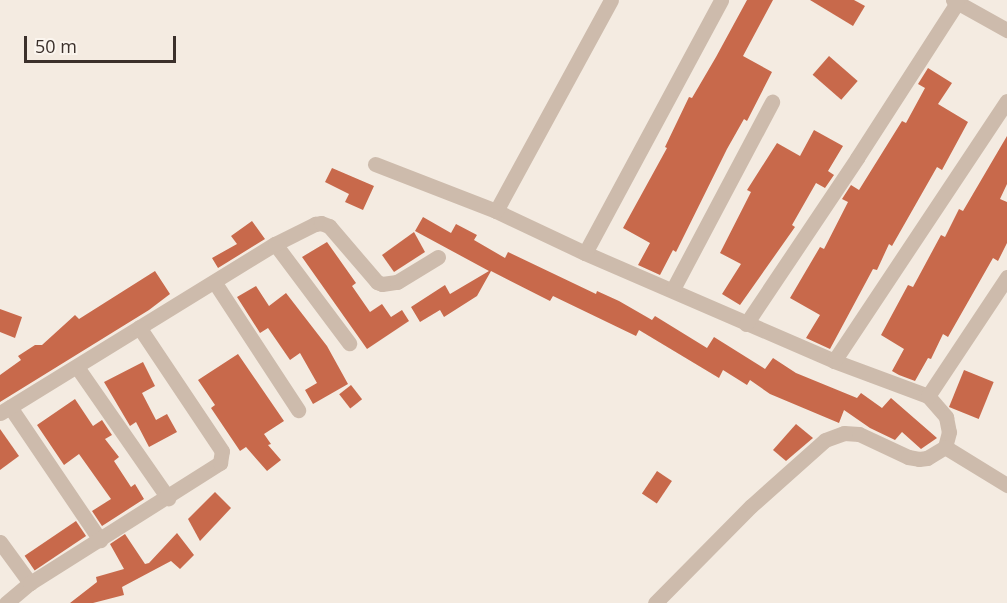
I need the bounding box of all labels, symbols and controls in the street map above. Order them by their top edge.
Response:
scale bar [27,24,178,62]
text: 50 m [35,34,77,58]

